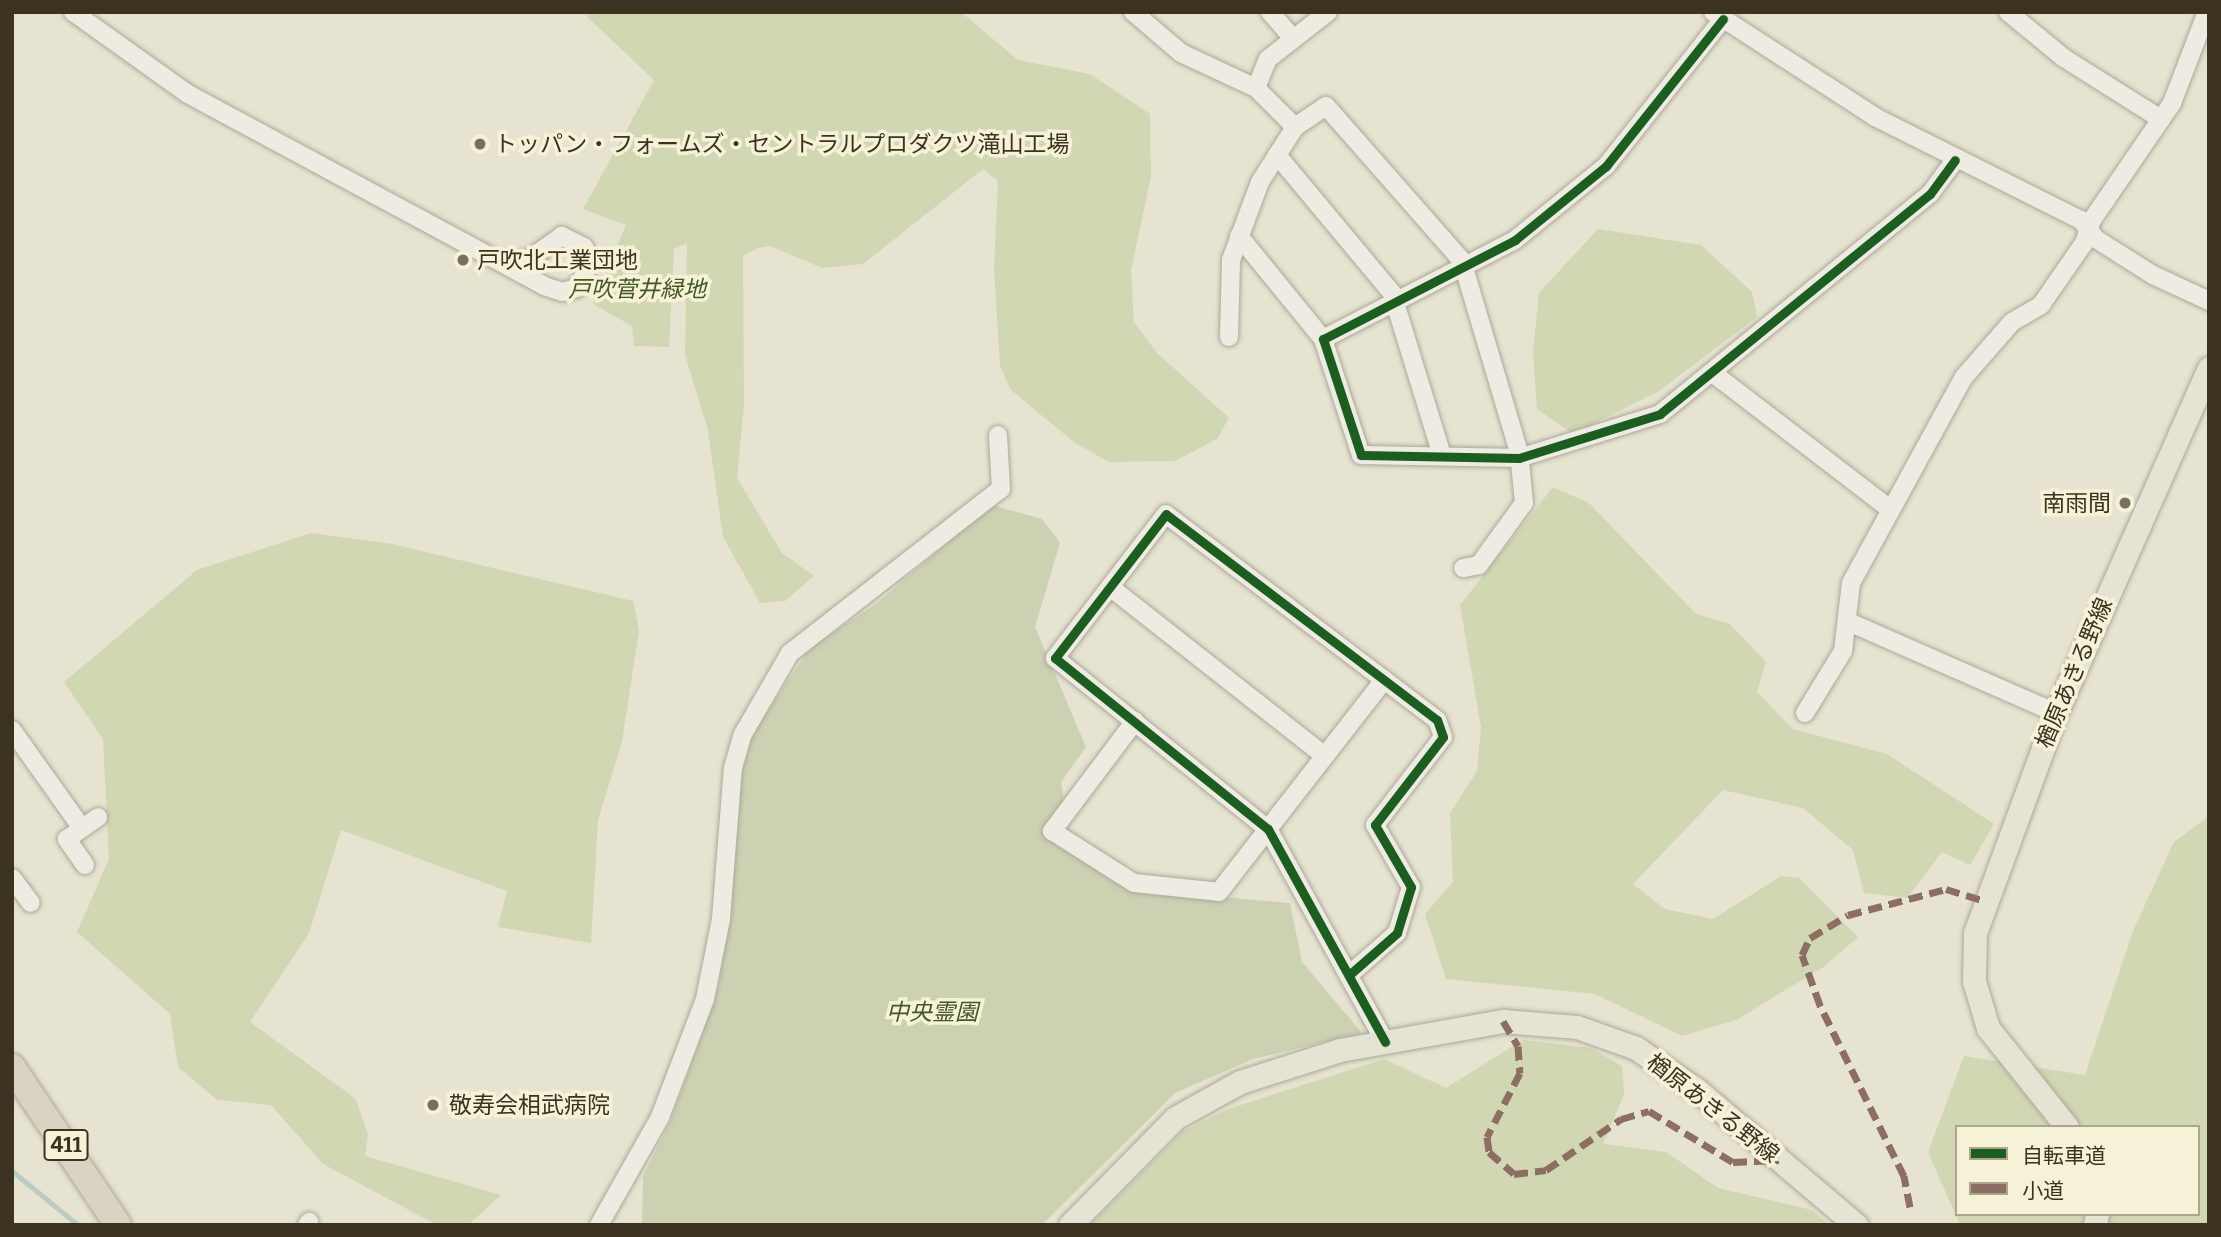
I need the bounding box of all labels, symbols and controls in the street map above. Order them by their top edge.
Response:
place label: トッパン・フォームズ・セントラルプロダクツ滝山工場 [494,130,1069,158]
marker: トッパン・フォームズ・セントラルプロダクツ滝山工場 [472,136,488,152]
place label: 戸吹北工業団地 [477,246,638,274]
marker: 戸吹北工業団地 [455,252,471,268]
park label: 戸吹菅井緑地 [568,275,706,303]
place label: 南雨間 [2042,489,2111,517]
marker: 南雨間 [2117,495,2133,511]
street label: 楢原あきる野線 [2030,594,2118,752]
park label: 中央霊園 [886,998,978,1026]
street label: 楢原あきる野線 [1641,1048,1785,1168]
place label: 敬寿会相武病院 [449,1091,610,1119]
marker: 敬寿会相武病院 [423,1095,443,1115]
legend [1955,1125,2200,1216]
road number: 411 [43,1128,89,1162]
text: 自転車道 [2022,1143,2106,1169]
text: 小道 [2022,1178,2064,1204]

